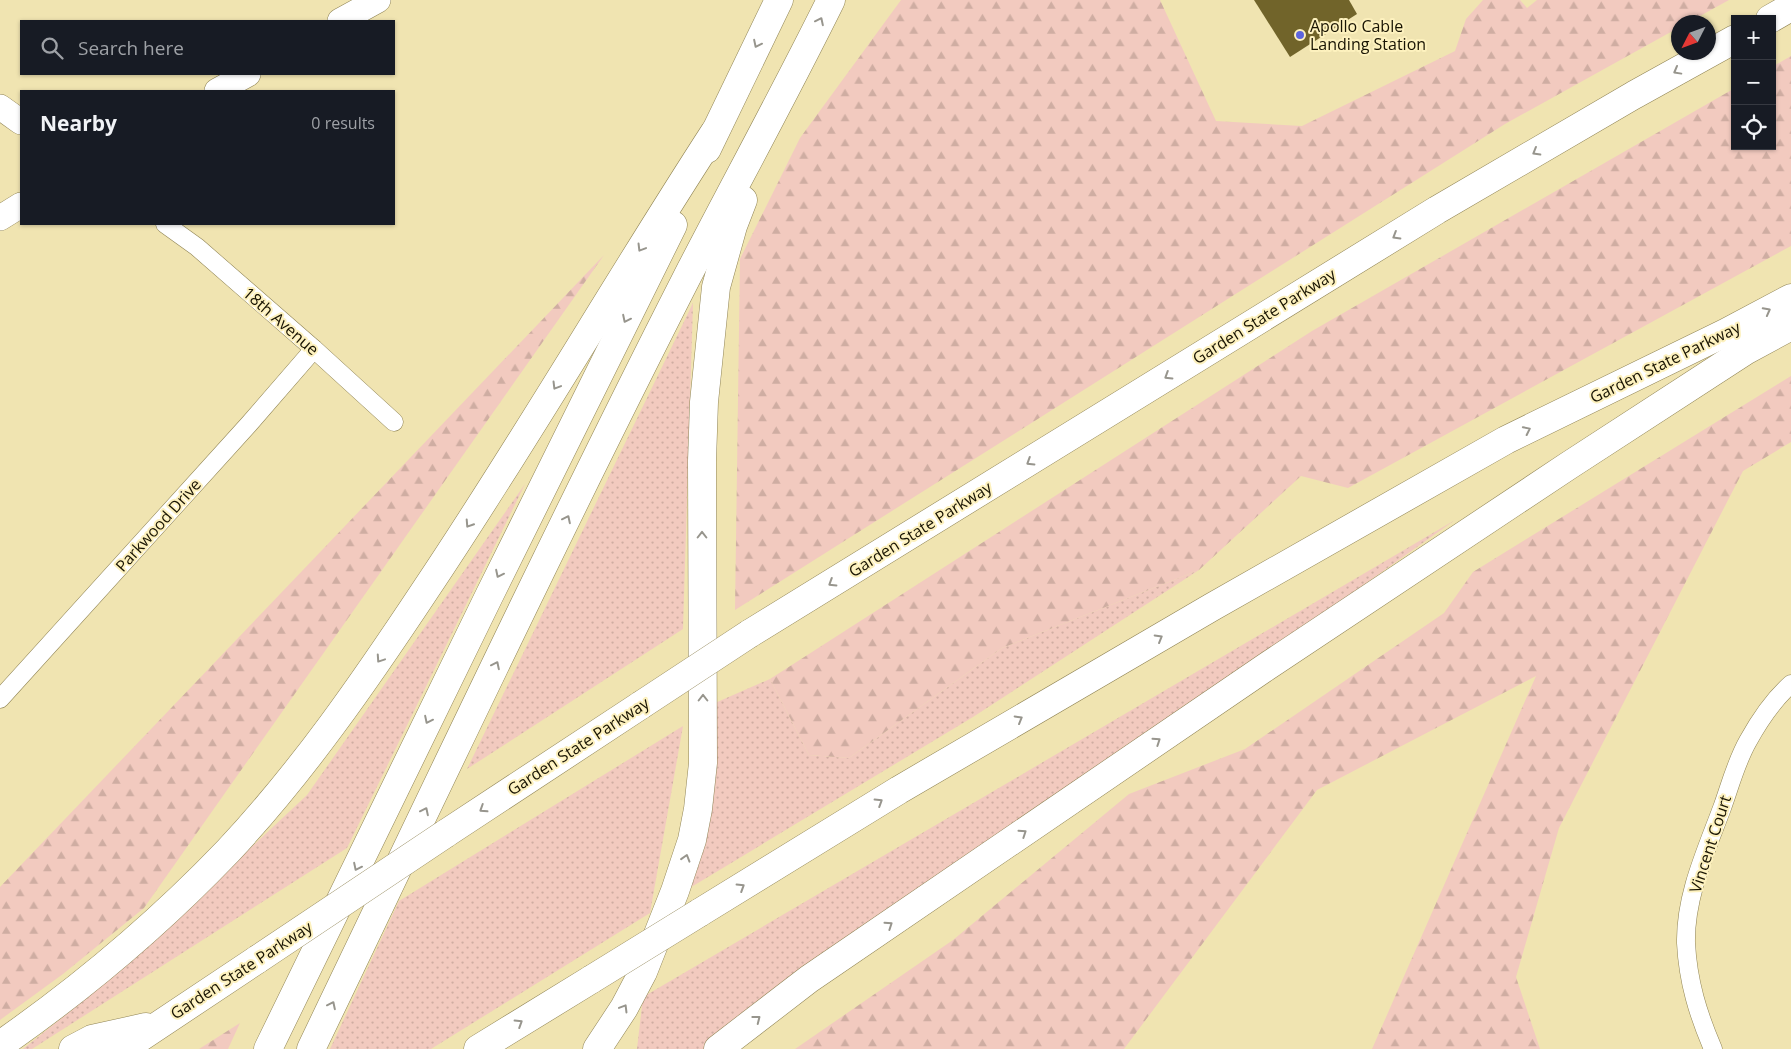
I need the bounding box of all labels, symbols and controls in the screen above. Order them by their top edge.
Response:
place label: Apollo Cable Landing Station [1310,15,1426,55]
north arrow [1671,15,1716,60]
map controls [1731,15,1776,150]
button: + [1731,15,1776,60]
one-way arrow [814,17,824,26]
search box [20,20,395,75]
marker: Apollo Cable Landing Station [1294,29,1306,41]
icon: search [38,34,66,62]
text: Search here [78,35,184,61]
one-way arrow [753,39,763,48]
button: − [1731,60,1776,105]
one-way arrow [1673,65,1682,75]
button: locate [1731,105,1776,150]
text: Nearby [40,109,117,137]
text: 0 results [311,112,375,134]
one-way arrow [1533,146,1542,156]
one-way arrow [1392,229,1401,239]
one-way arrow [637,242,647,251]
street label: Garden State Parkway [1188,262,1341,369]
street label: 18th Avenue [238,282,324,360]
one-way arrow [1761,307,1770,317]
one-way arrow [622,314,632,323]
street label: Garden State Parkway [1586,316,1745,408]
one-way arrow [1164,369,1173,379]
one-way arrow [553,381,563,390]
one-way arrow [1522,426,1531,436]
one-way arrow [1026,455,1035,465]
street label: Parkwood Drive [110,474,206,576]
street label: Garden State Parkway [844,475,997,582]
one-way arrow [561,515,572,524]
one-way arrow [466,518,476,527]
one-way arrow [697,531,707,539]
one-way arrow [495,569,505,578]
one-way arrow [828,577,837,587]
one-way arrow [1154,634,1163,644]
one-way arrow [376,654,386,663]
one-way arrow [490,661,500,670]
street label: Garden State Parkway [503,691,654,800]
one-way arrow [698,694,708,702]
one-way arrow [424,715,434,724]
one-way arrow [1014,716,1023,726]
one-way arrow [1152,738,1161,747]
street label: Vincent Court [1684,792,1736,896]
one-way arrow [874,798,883,808]
one-way arrow [479,803,489,812]
one-way arrow [419,808,429,817]
one-way arrow [1017,830,1027,839]
one-way arrow [680,855,690,863]
one-way arrow [353,861,363,870]
one-way arrow [735,884,744,894]
street label: Garden State Parkway [166,915,317,1024]
one-way arrow [883,922,893,931]
one-way arrow [326,1001,336,1010]
one-way arrow [617,1005,627,1014]
one-way arrow [751,1017,760,1025]
one-way arrow [514,1020,523,1030]

